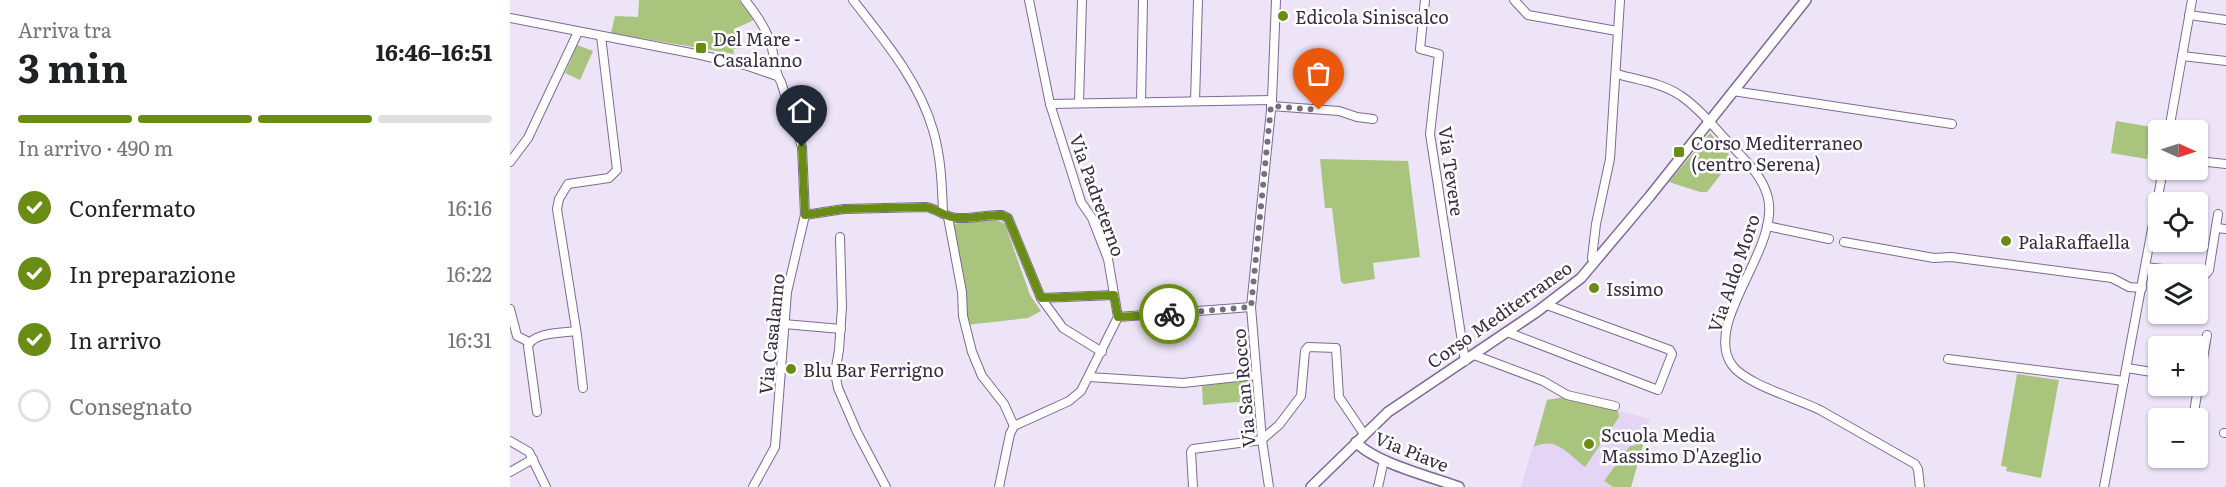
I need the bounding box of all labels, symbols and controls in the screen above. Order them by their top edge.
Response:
place label: Edicola Siniscalco [1295,3,1449,30]
marker: Edicola Siniscalco [1276,9,1290,23]
text: Arriva tra [18,14,112,44]
place label: Del Mare - Casalanno [713,25,802,73]
text: 16:46–16:51 [376,35,492,68]
text: 3 min [18,37,128,95]
marker: Del Mare - Casalanno [694,41,708,55]
pin [1293,48,1344,110]
icon: bag [1302,57,1335,90]
pin [776,85,827,147]
icon: home [785,94,818,127]
north arrow [2148,120,2208,180]
map controls [2148,120,2208,468]
street label: Via Tevere [1432,124,1472,218]
place label: Corso Mediterraneo (centro Serena) [1691,129,1863,177]
street label: Via Padreterno [1063,130,1133,260]
text: In arrivo · 490 m [18,132,173,162]
marker: Corso Mediterraneo (centro Serena) [1672,145,1686,159]
icon: check [18,191,51,224]
text: Confermato [69,191,196,224]
text: 16:16 [448,192,492,222]
button: locate [2148,192,2208,252]
street label: Via Aldo Moro [1700,210,1766,336]
place label: PalaRaffaella [2018,228,2130,255]
marker: PalaRaffaella [1999,234,2013,248]
street label: Corso Mediterraneo [1421,254,1577,374]
icon: check [18,257,51,290]
text: In preparazione [69,257,236,290]
text: 16:22 [446,258,492,288]
button: layers [2148,264,2208,324]
street label: Via Casalanno [751,272,791,396]
place label: Issimo [1606,275,1664,302]
marker: Issimo [1587,281,1601,295]
courier [1139,284,1199,344]
icon: bike [1153,298,1186,331]
icon: check [18,323,51,356]
text: In arrivo [69,323,161,356]
text: 16:31 [448,324,492,354]
street label: Via San Rocco [1224,327,1262,449]
button: + [2148,336,2208,396]
place label: Blu Bar Ferrigno [803,356,944,383]
marker: Blu Bar Ferrigno [784,362,798,376]
text: Consegnato [69,389,192,422]
button: − [2148,408,2208,468]
place label: Scuola Media Massimo D'Azeglio [1601,421,1762,469]
street label: Via Piave [1371,424,1453,478]
marker: Scuola Media Massimo D'Azeglio [1582,437,1596,451]

